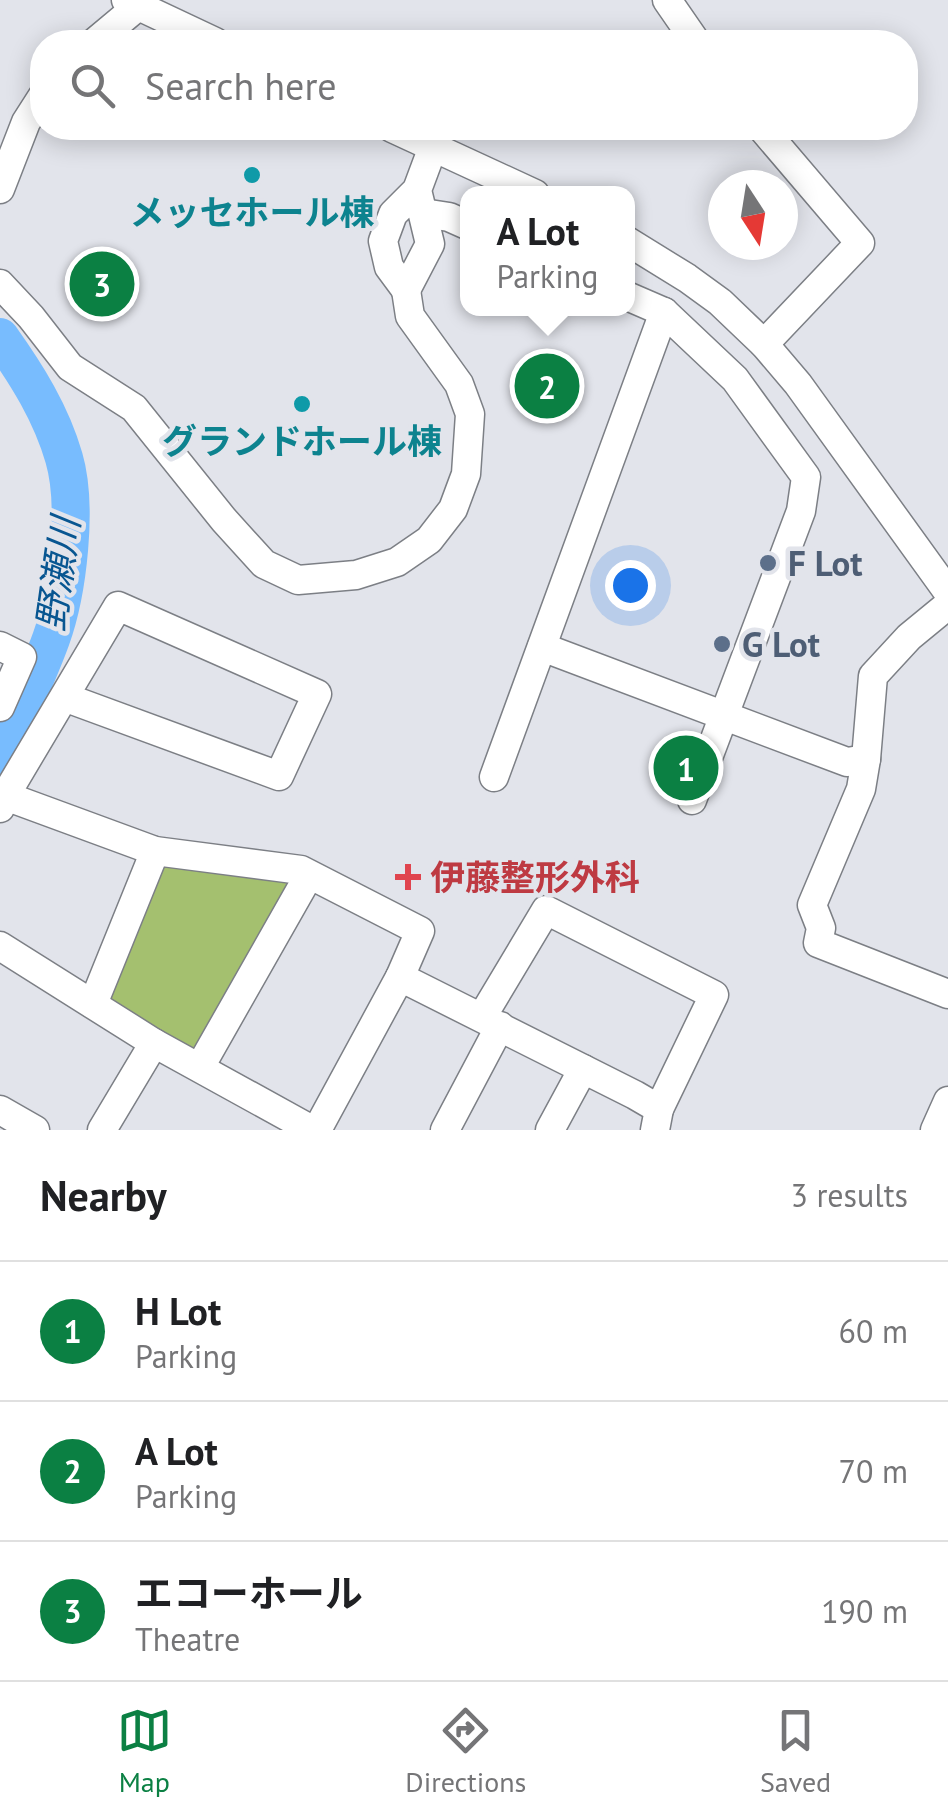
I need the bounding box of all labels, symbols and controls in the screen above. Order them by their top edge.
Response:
search box [30,30,918,140]
icon: search [65,58,120,113]
text: Search here [145,61,337,110]
marker: メッセホール棟 [241,164,263,186]
north arrow [708,170,798,260]
popup [460,186,635,316]
place label: メッセホール棟 [129,189,375,235]
text: A Lot [496,206,579,255]
pin: 3 [70,246,134,322]
text: Parking [496,255,599,297]
pin: 2 [514,348,580,424]
marker: グランドホール棟 [291,393,313,415]
place label: グランドホール棟 [162,418,442,464]
water label: 野瀬川 [25,510,90,634]
place label: F Lot [788,540,863,586]
marker: F Lot [757,552,779,574]
your location [605,560,656,611]
place label: G Lot [742,621,821,667]
marker: G Lot [711,633,733,655]
pin: 1 [654,730,718,806]
place label: 伊藤整形外科 [430,854,640,900]
marker: 伊藤整形外科 [395,864,421,890]
text: Nearby [40,1168,167,1223]
text: 3 results [790,1174,908,1216]
text: H Lot [135,1286,221,1335]
text: 1 [63,1310,82,1352]
text: 60 m [839,1310,908,1352]
text: Parking [135,1335,237,1377]
text: A Lot [135,1426,218,1475]
text: 2 [63,1450,82,1492]
text: 70 m [839,1450,908,1492]
text: Parking [135,1475,237,1517]
text: エコーホール [135,1568,363,1617]
text: 3 [63,1590,82,1632]
text: 190 m [821,1590,908,1632]
text: Theatre [135,1618,240,1660]
tab: Map [117,1703,172,1800]
tab: Directions [405,1703,526,1800]
tab: Saved [760,1703,831,1800]

